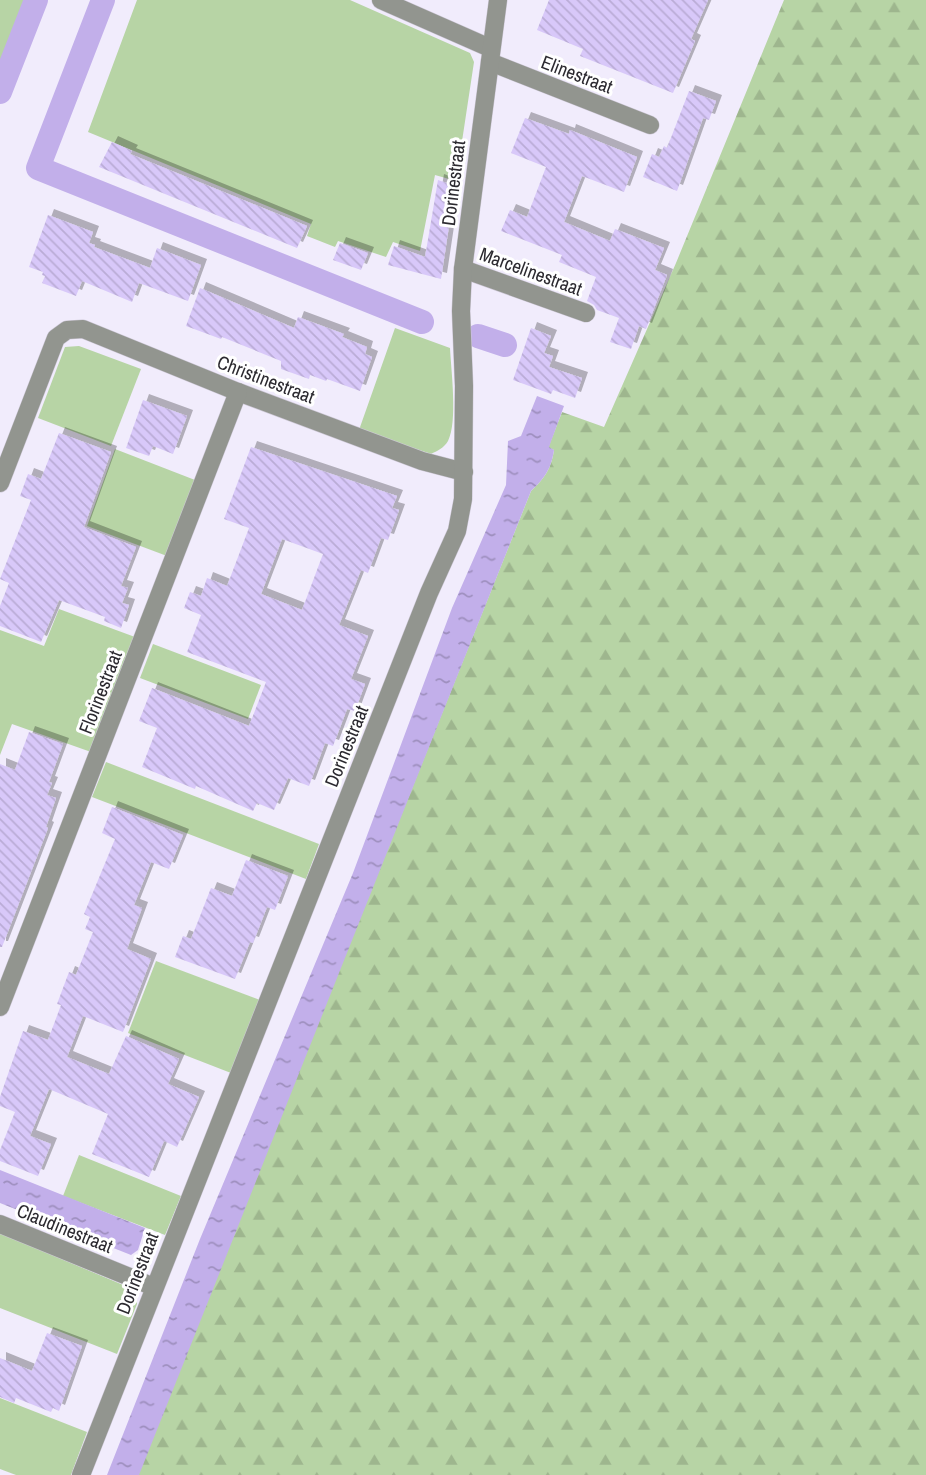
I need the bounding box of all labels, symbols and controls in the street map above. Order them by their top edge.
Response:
street label: Elinestraat [538,49,617,100]
street label: Dorinestraat [435,138,471,227]
street label: Marcelinestraat [476,240,587,302]
street label: Christinestraat [214,349,319,410]
street label: Florinestraat [72,646,128,737]
street label: Dorinestraat [318,701,374,791]
street label: Claudinestraat [13,1197,117,1259]
street label: Dorinestraat [110,1228,165,1318]

